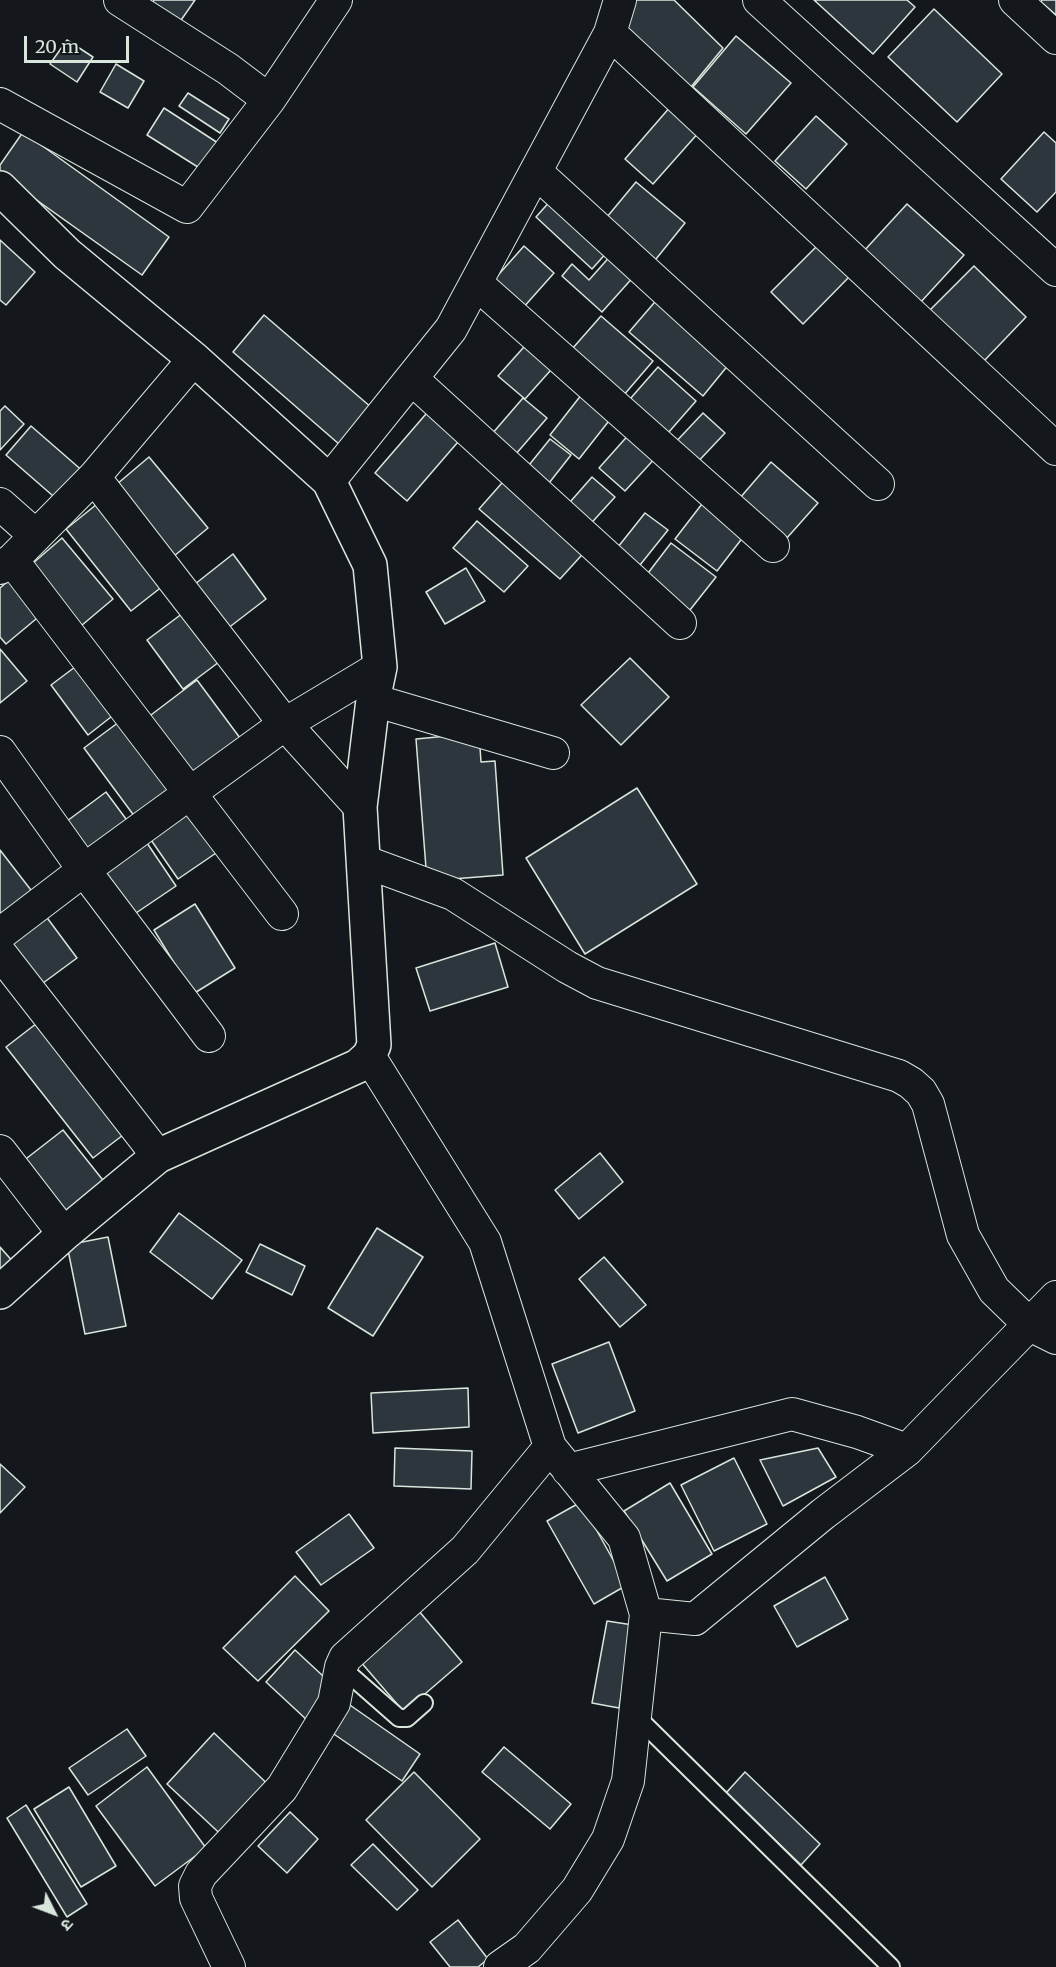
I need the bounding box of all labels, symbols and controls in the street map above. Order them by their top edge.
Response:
scale bar [27,24,132,62]
text: 20 m [35,35,79,58]
north arrow [24,1883,84,1943]
text: उ [57,1915,78,1935]

